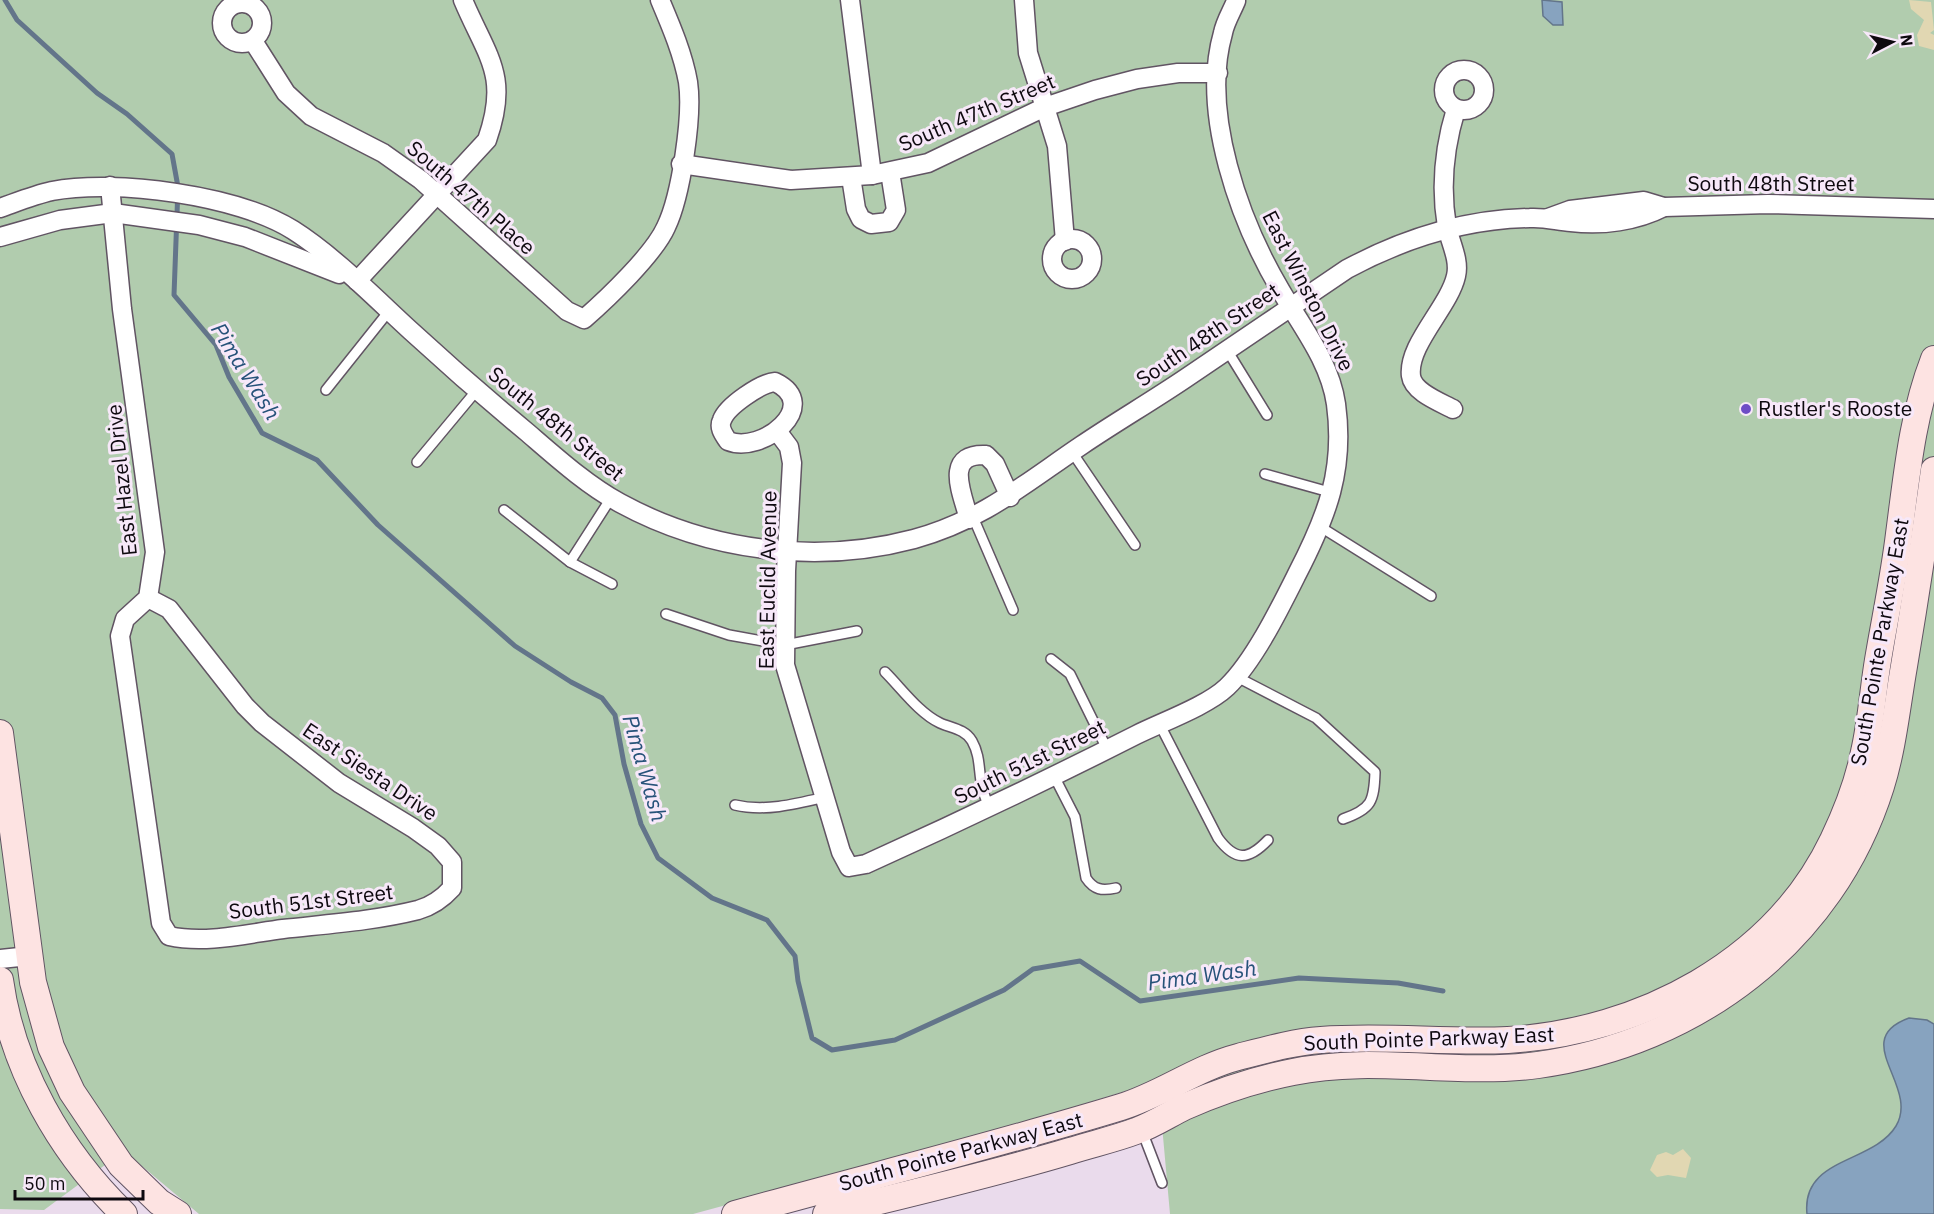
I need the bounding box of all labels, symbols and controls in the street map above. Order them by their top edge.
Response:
north arrow [1862,12,1922,72]
text: N [1896,33,1918,47]
street label: South 47th Street [894,67,1059,158]
street label: South 47th Place [402,134,542,261]
street label: South 48th Street [1687,169,1855,197]
street label: East Winston Drive [1256,206,1361,376]
street label: South 48th Street [1130,276,1285,393]
water label: Pima Wash [205,317,288,425]
street label: South 48th Street [483,360,630,487]
place label: Rustler's Rooste [1758,394,1912,422]
marker: Rustler's Rooste [1739,402,1753,416]
street label: East Hazel Drive [99,403,143,557]
street label: East Euclid Avenue [751,490,783,670]
street label: South Pointe Parkway East [1843,516,1915,768]
water label: Pima Wash [616,711,675,825]
street label: South 51st Street [949,712,1110,810]
street label: East Siesta Drive [298,716,444,827]
street label: South 51st Street [227,877,395,925]
water label: Pima Wash [1146,953,1258,996]
street label: South Pointe Parkway East [1303,1020,1555,1056]
street label: South Pointe Parkway East [836,1105,1086,1197]
scale bar [15,1163,142,1201]
text: 50 m [24,1172,66,1195]

